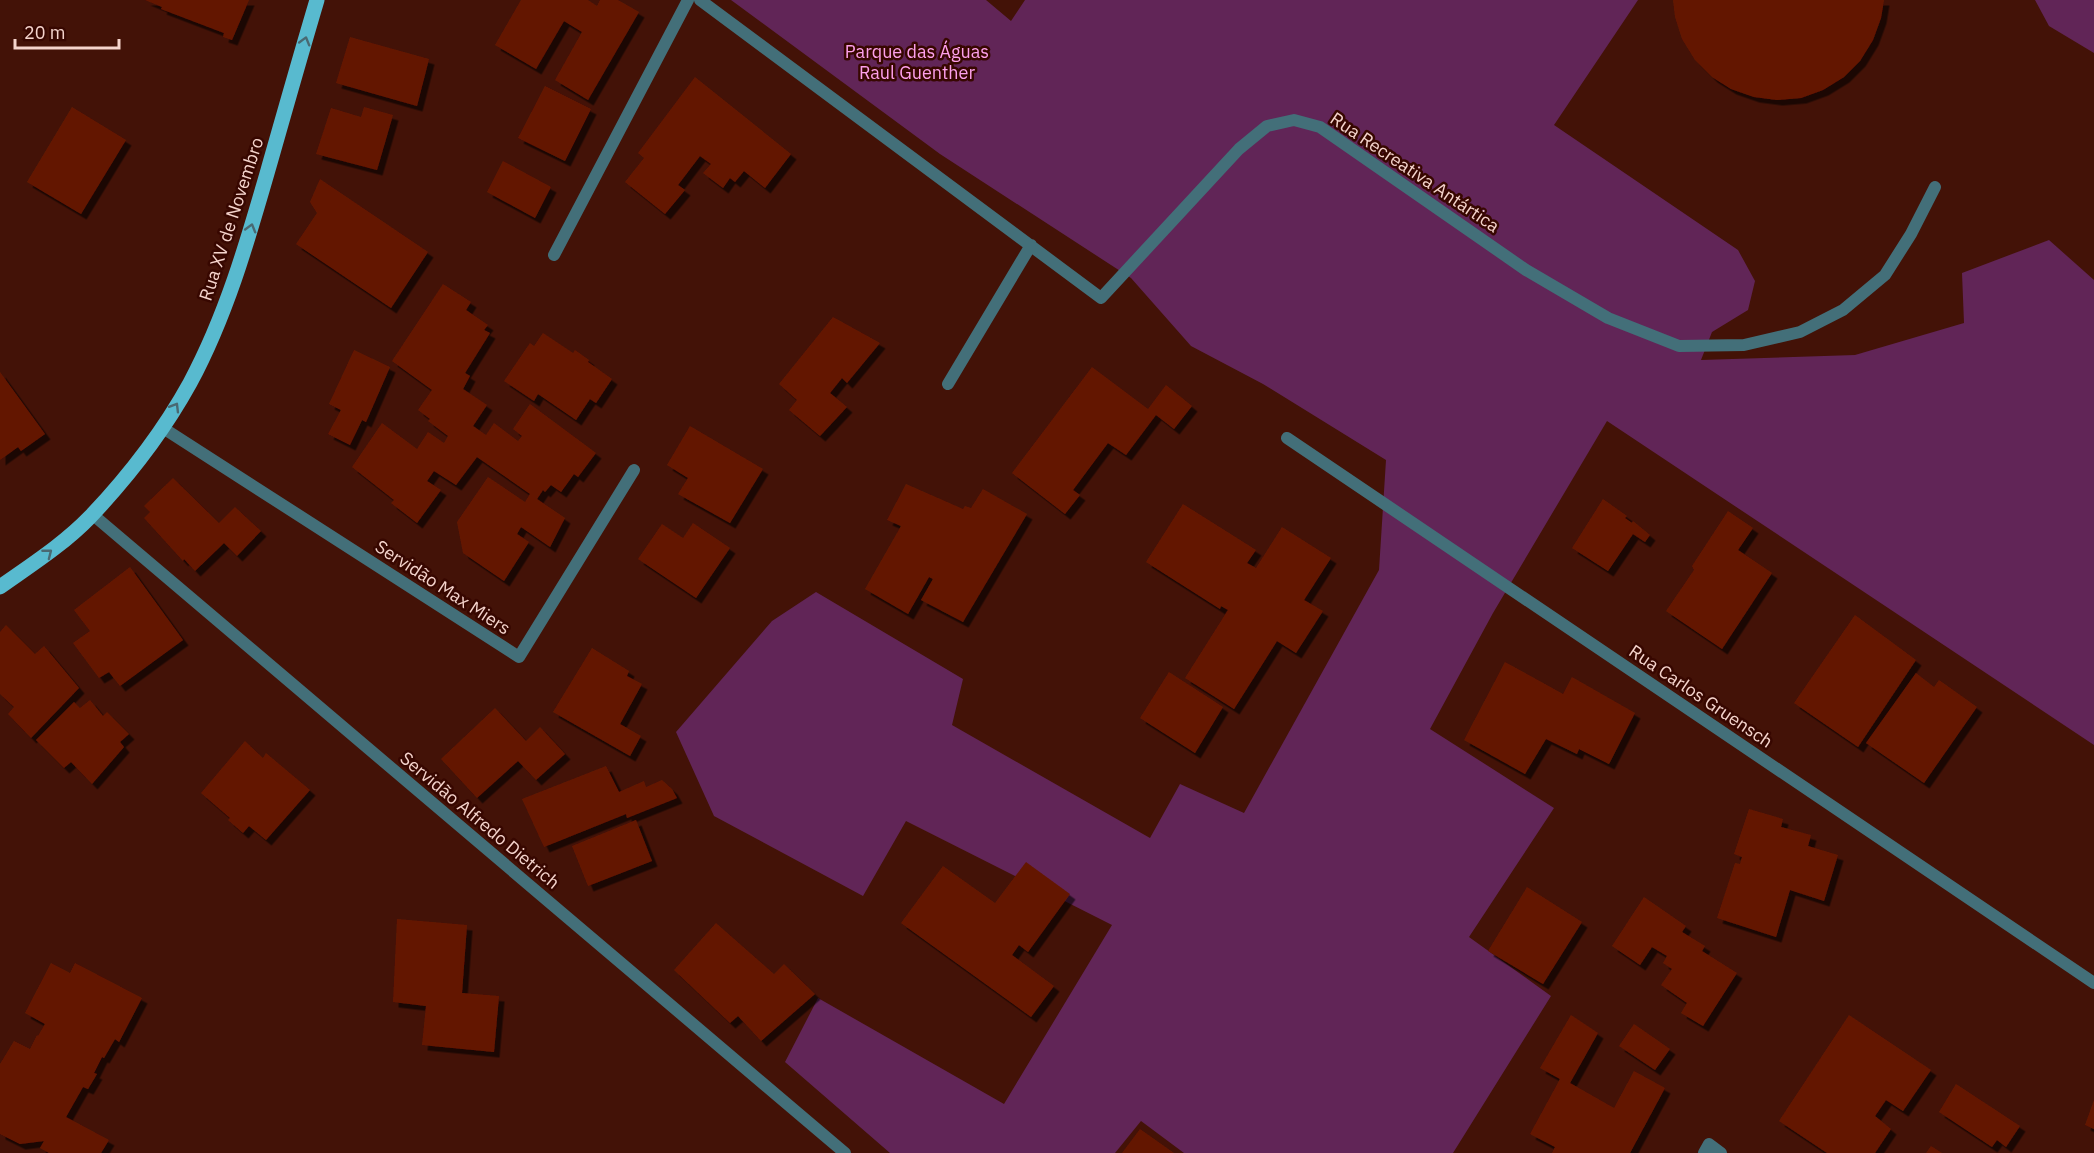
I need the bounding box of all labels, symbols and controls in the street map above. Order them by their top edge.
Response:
scale bar [15,12,118,50]
text: 20 m [24,21,66,44]
one-way arrow [298,36,310,47]
park label: Parque das Águas Raul Guenther [845,40,989,84]
street label: Rua Recreativa Antártica [1326,107,1504,237]
street label: Rua XV de Novembro [194,134,268,304]
one-way arrow [244,223,256,234]
one-way arrow [168,403,180,413]
street label: Servidão Max Miers [371,535,515,639]
one-way arrow [41,549,52,560]
street label: Rua Carlos Gruensch [1625,639,1777,753]
street label: Servidão Alfredo Dietrich [395,746,565,894]

